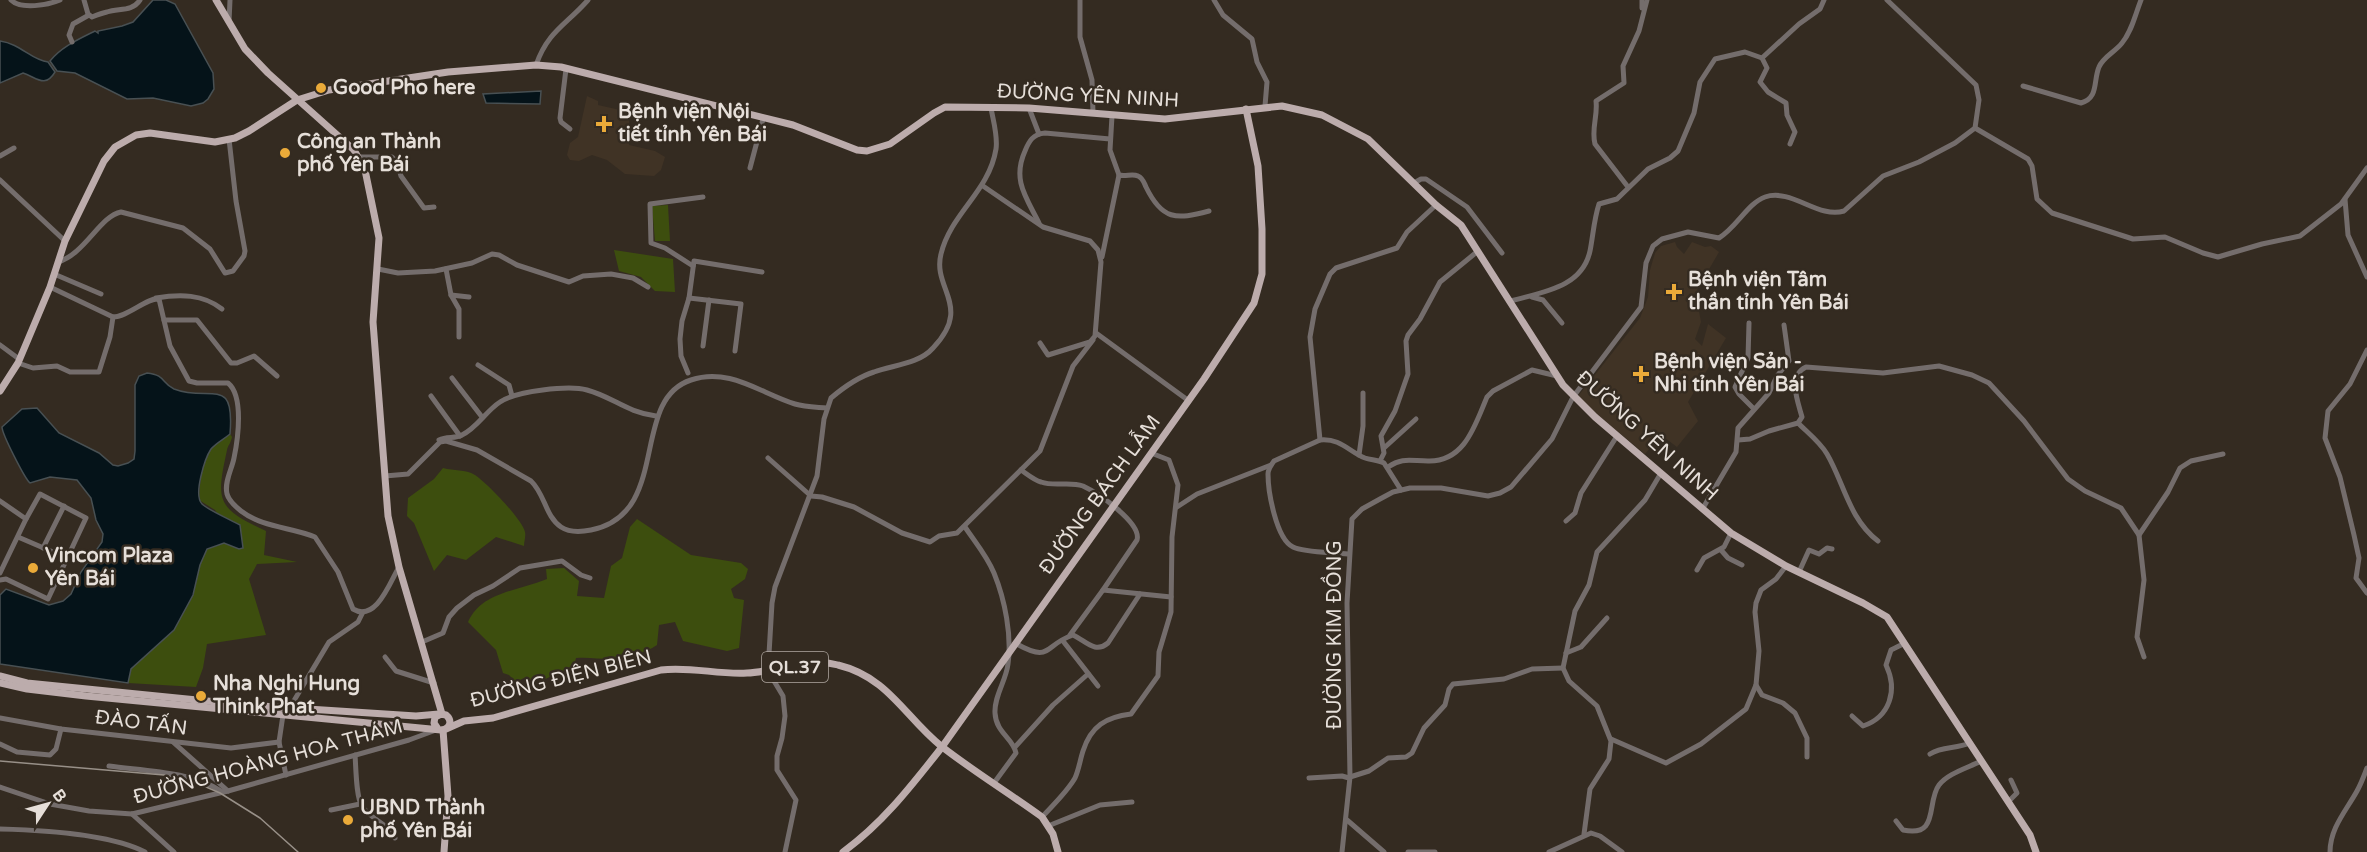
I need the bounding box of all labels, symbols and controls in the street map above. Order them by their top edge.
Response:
place label: Good Pho here [333,76,475,100]
street label: ĐƯỜNG YÊN NINH [996,78,1180,113]
marker: Good Pho here [314,81,328,95]
place label: Bệnh viện Nội tiết tỉnh Yên Bái [618,100,767,147]
marker: Bệnh viện Nội tiết tỉnh Yên Bái [595,115,613,133]
place label: Công an Thành phố Yên Bái [297,130,441,177]
marker: Công an Thành phố Yên Bái [278,146,292,160]
place label: Bệnh viện Tâm thần tỉnh Yên Bái [1688,268,1849,315]
marker: Bệnh viện Tâm thần tỉnh Yên Bái [1665,283,1683,301]
place label: Bệnh viện Sản - Nhi tỉnh Yên Bái [1654,350,1804,397]
street label: ĐƯỜNG YÊN NINH [1571,365,1724,506]
marker: Bệnh viện Sản - Nhi tỉnh Yên Bái [1632,365,1650,383]
street label: ĐƯỜNG BÁCH LẪM [1032,409,1166,579]
street label: ĐƯỜNG KIM ĐỒNG [1320,540,1347,730]
place label: Vincom Plaza Yên Bái [45,544,173,591]
marker: Vincom Plaza Yên Bái [26,561,40,575]
street label: ĐƯỜNG ĐIỆN BIÊN [468,644,654,713]
road number: QL.37 [762,652,828,682]
place label: Nha Nghi Hung Think Phat [212,672,360,719]
marker: Nha Nghi Hung Think Phat [194,689,208,703]
street label: ĐÀO TẤN [93,702,189,741]
street label: ĐƯỜNG HOÀNG HOA THÁM [130,713,405,810]
north arrow [18,774,78,834]
text: B [48,785,71,806]
place label: UBND Thành phố Yên Bái [360,796,485,843]
marker: UBND Thành phố Yên Bái [341,813,355,827]

